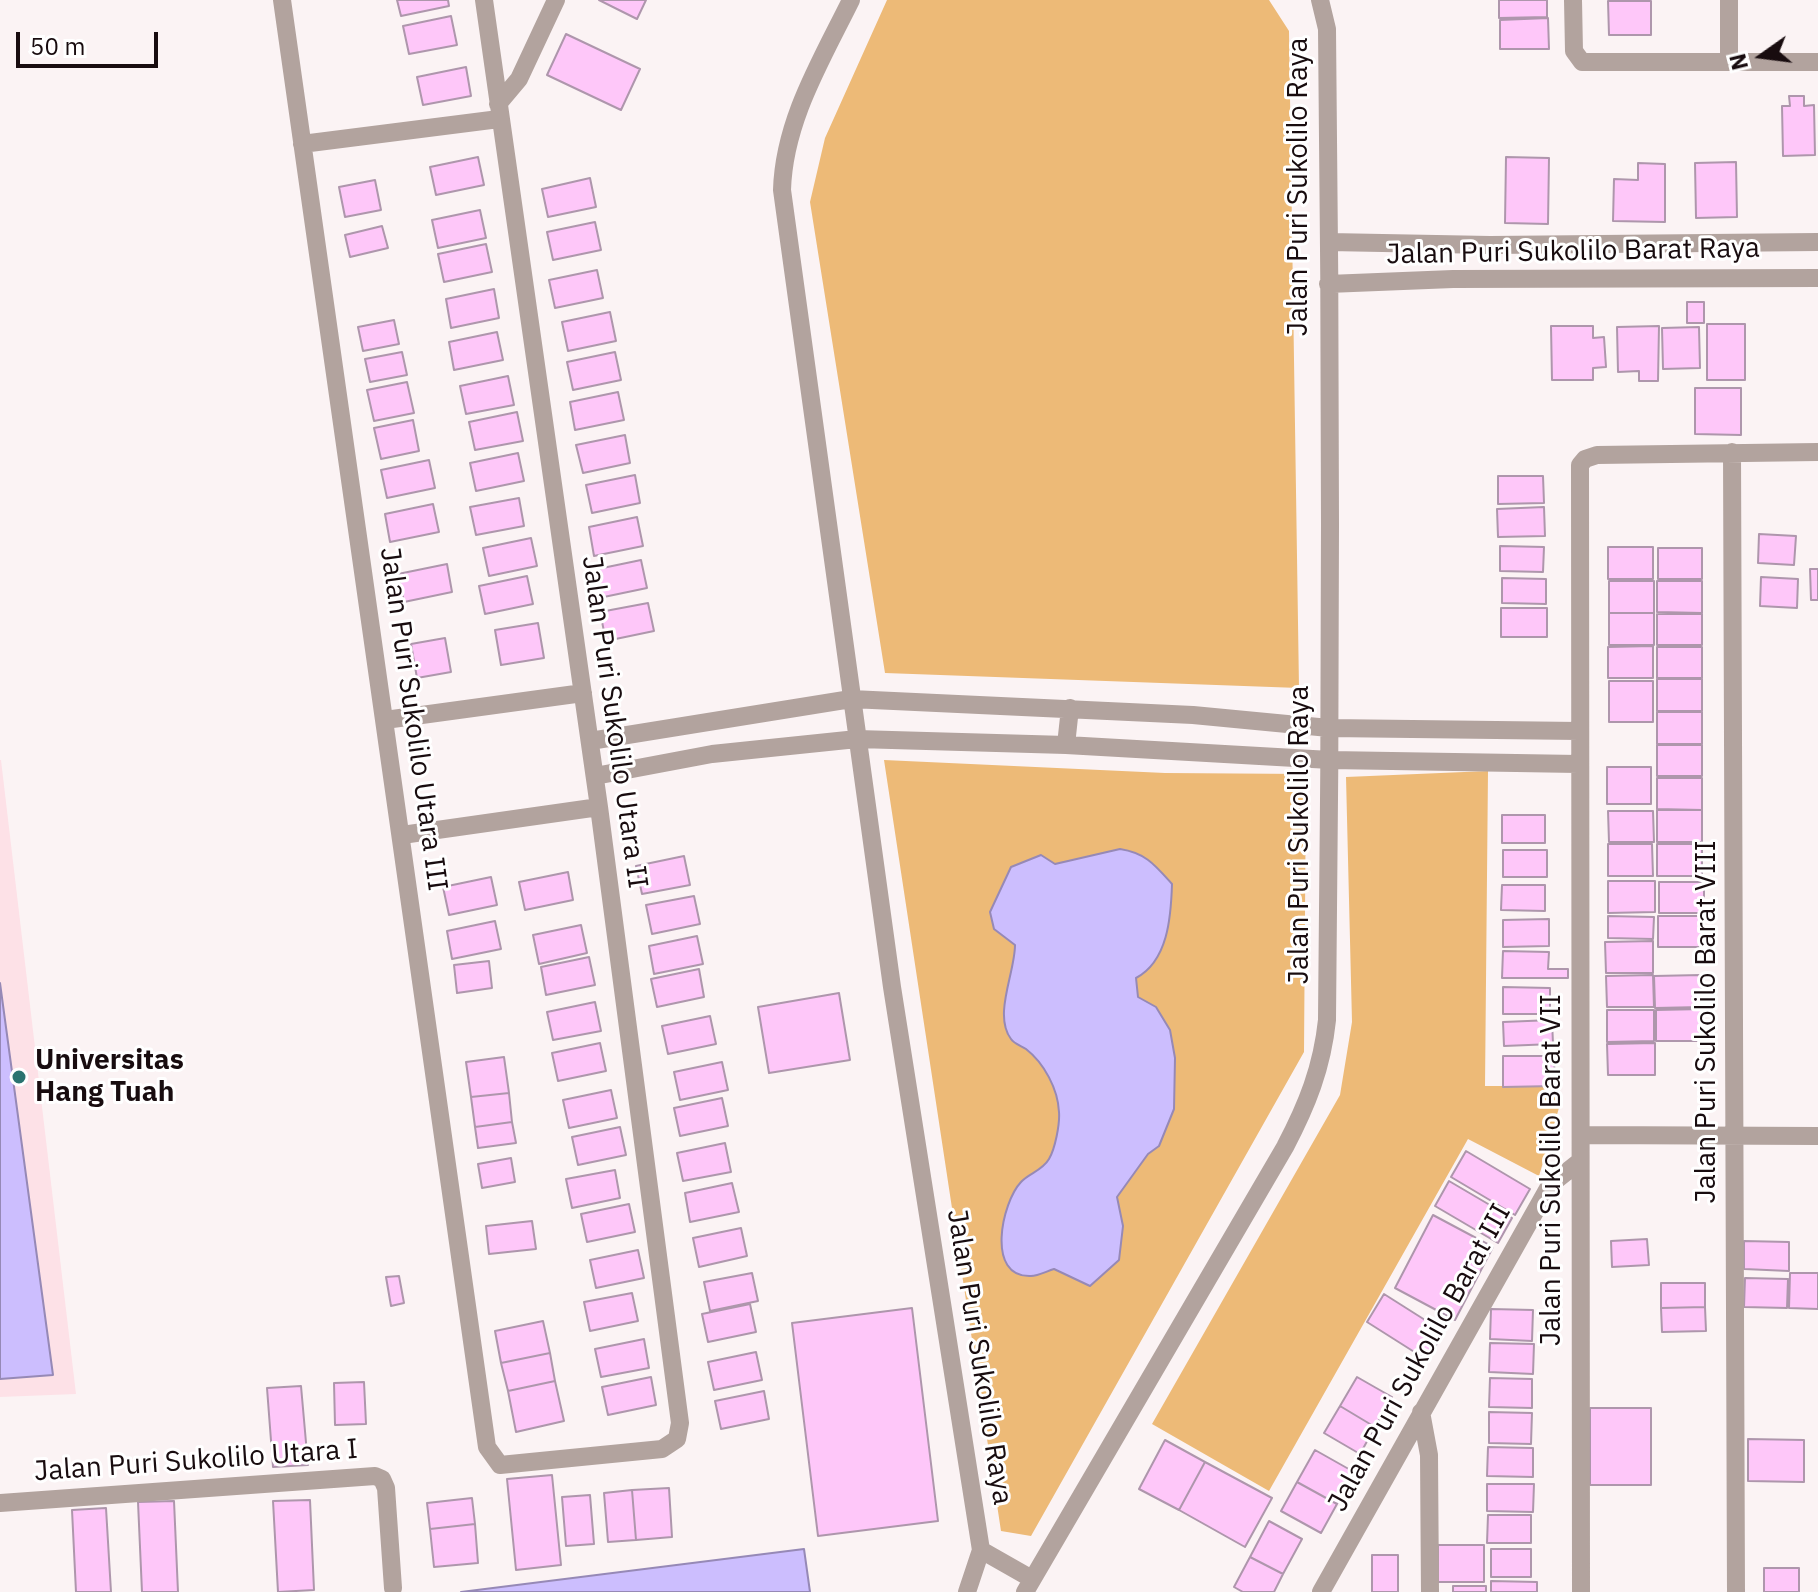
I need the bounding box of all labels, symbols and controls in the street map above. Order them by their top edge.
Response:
scale bar [20,16,162,66]
north arrow [1722,16,1802,96]
text: 50 m [30,30,85,62]
street label: Jalan Puri Sukolilo Raya [1282,38,1316,336]
text: N [1722,51,1754,73]
street label: Jalan Puri Sukolilo Barat Raya [1386,232,1760,272]
street label: Jalan Puri Sukolilo Utara III [372,545,454,893]
street label: Jalan Puri Sukolilo Utara II [574,553,654,891]
street label: Jalan Puri Sukolilo Raya [1283,686,1317,984]
street label: Jalan Puri Sukolilo Barat VIII [1690,840,1724,1204]
street label: Jalan Puri Sukolilo Barat VII [1535,994,1569,1346]
place label: Universitas Hang Tuah [35,1044,184,1110]
marker: Universitas Hang Tuah [10,1068,28,1086]
street label: Jalan Puri Sukolilo Barat III [1321,1198,1519,1518]
street label: Jalan Puri Sukolilo Raya [939,1207,1019,1507]
street label: Jalan Puri Sukolilo Utara I [33,1433,359,1489]

